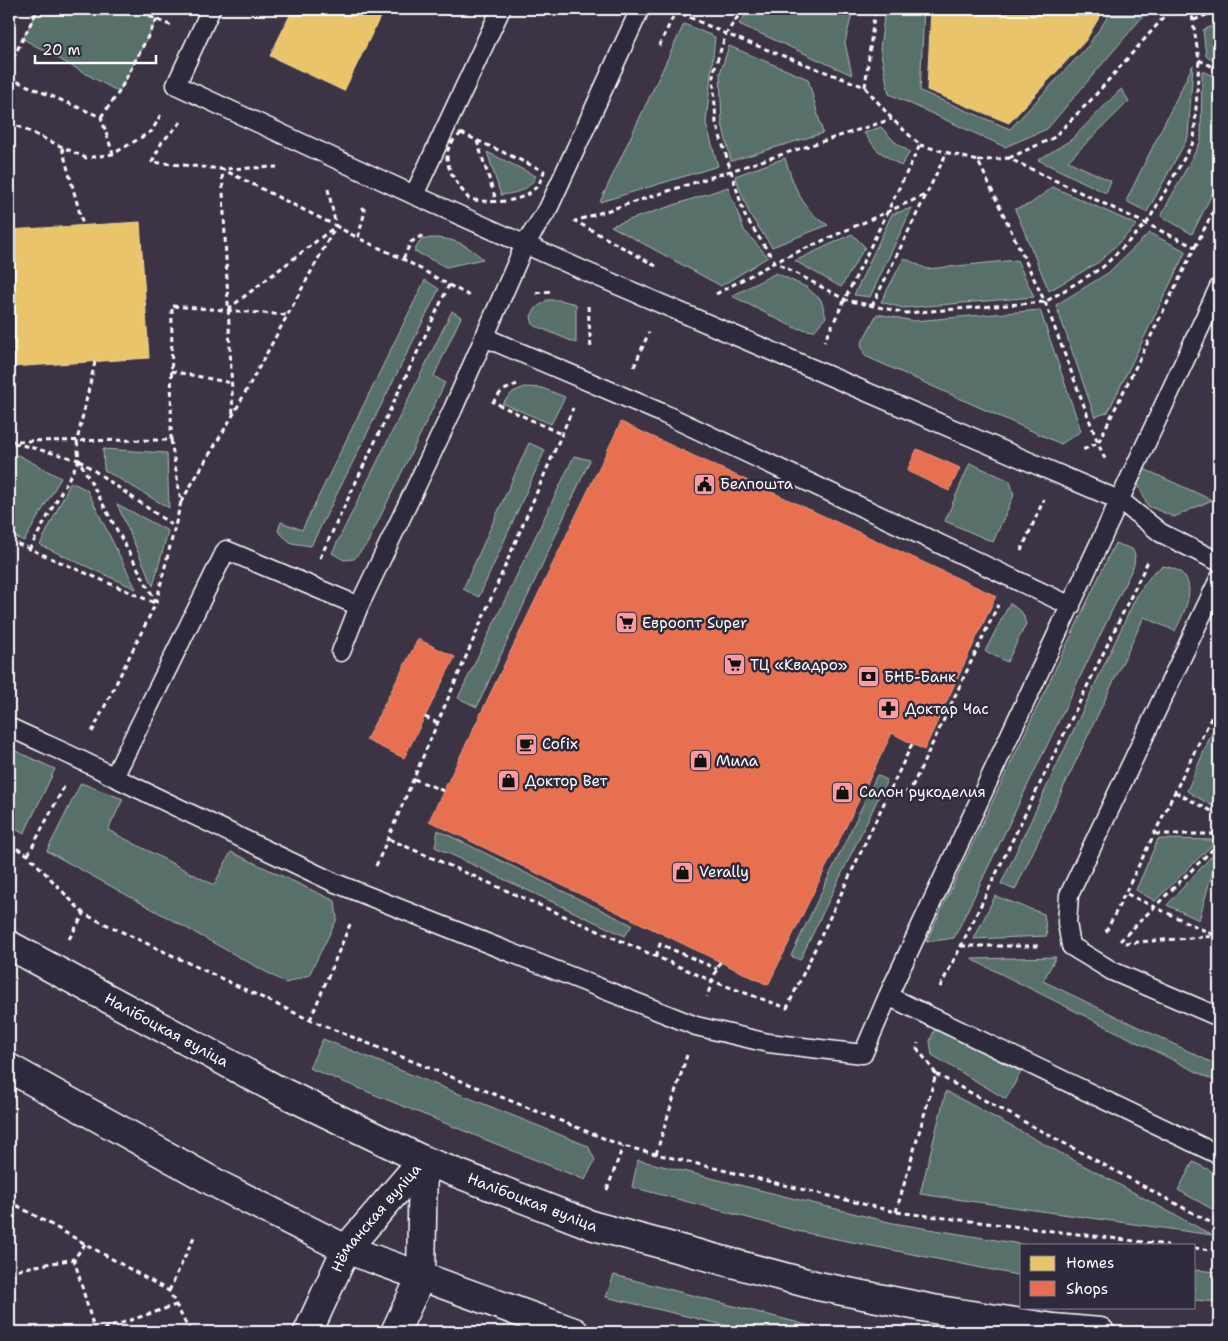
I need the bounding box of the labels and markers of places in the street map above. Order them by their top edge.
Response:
public building icon: Белпошта [692,472,716,496]
place label: Белпошта [720,474,794,494]
supermarket icon: Евроопт Super [614,611,638,635]
place label: Евроопт Super [642,613,747,633]
supermarket icon: ТЦ «Квадро» [722,653,746,677]
place label: ТЦ «Квадро» [750,655,847,675]
bank icon: БНБ-Банк [856,665,880,689]
place label: БНБ-Банк [884,667,956,687]
pharmacy icon: Доктар Час [877,697,901,721]
place label: Доктар Час [905,699,989,719]
cafe icon: Cofix [514,732,538,756]
place label: Cofix [542,734,578,754]
shop icon: Мила [688,749,712,773]
place label: Мила [716,751,759,771]
shop icon: Доктор Вет [497,769,521,793]
place label: Доктор Вет [525,771,608,791]
shop icon: Салон рукоделия [831,780,855,804]
place label: Салон рукоделия [859,782,986,802]
shop icon: Verally [671,860,695,884]
place label: Verally [699,862,749,882]

